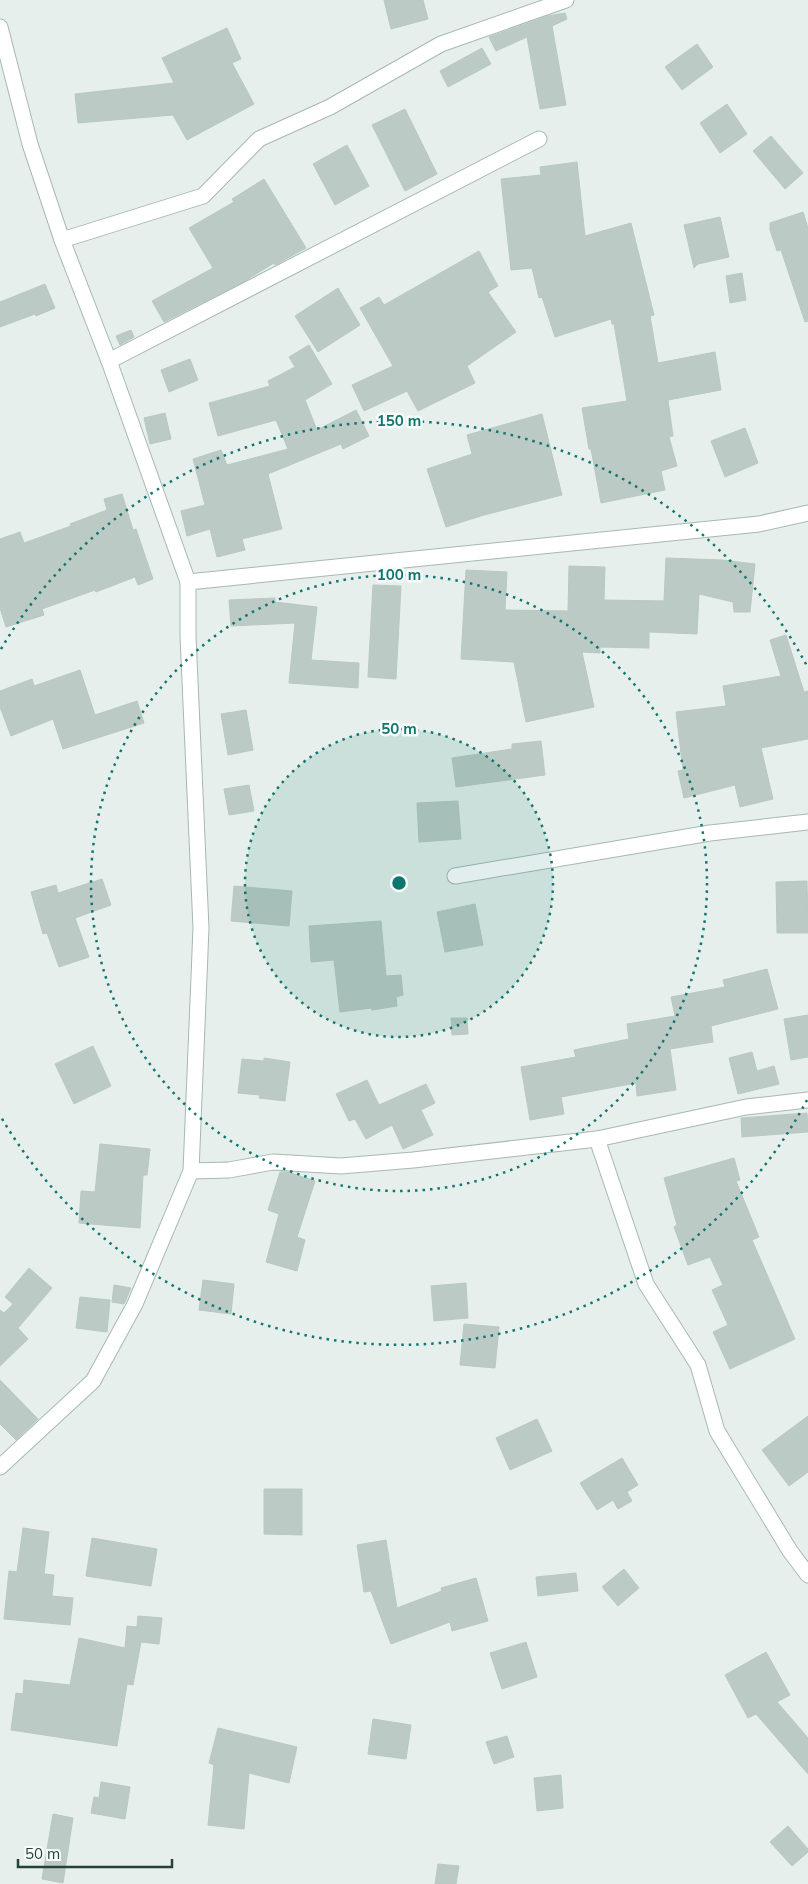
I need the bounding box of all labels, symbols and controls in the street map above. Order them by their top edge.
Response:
text: 150 m [377,411,421,430]
text: 100 m [377,565,421,584]
text: 50 m [381,719,417,738]
centre of rings [390,874,408,892]
scale bar [18,1836,171,1868]
text: 50 m [25,1844,60,1863]

